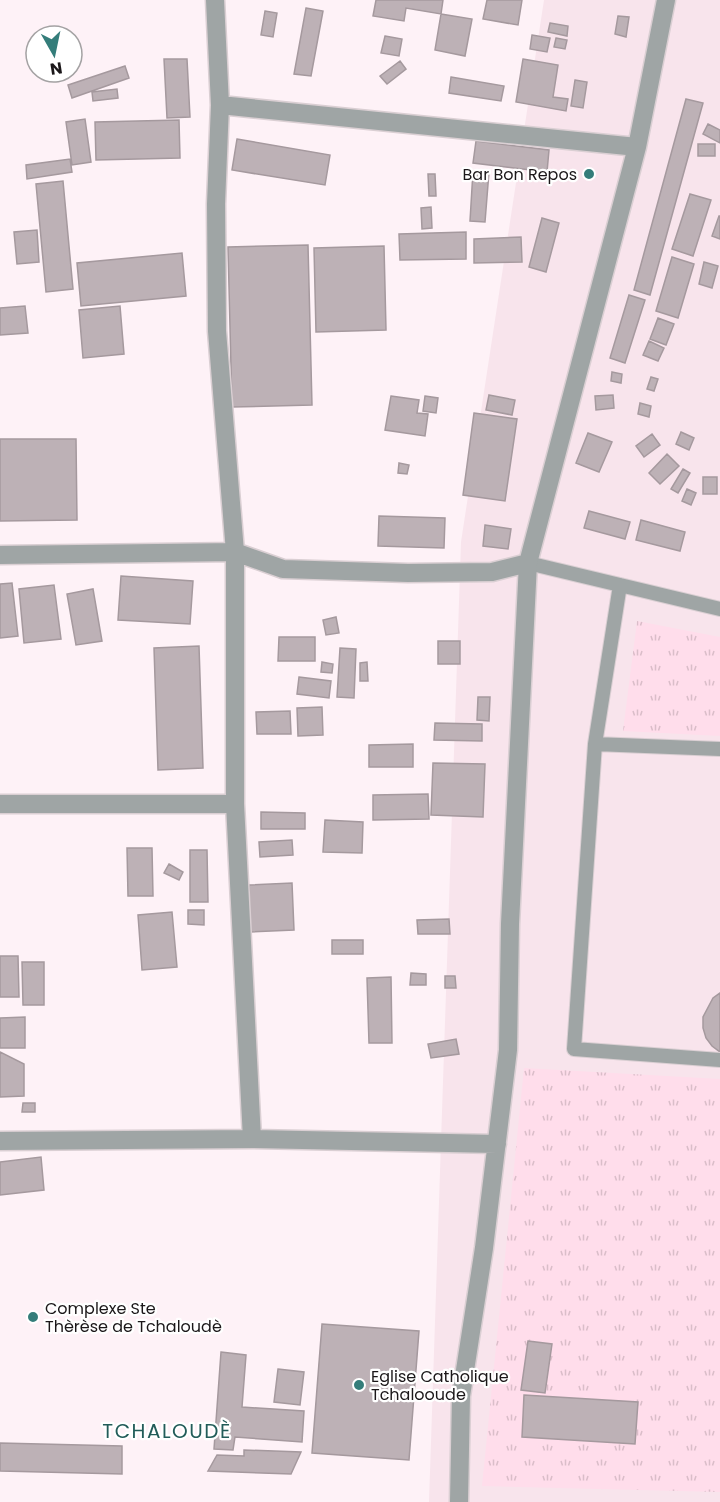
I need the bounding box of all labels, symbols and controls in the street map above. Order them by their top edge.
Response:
north arrow [24,24,84,84]
text: N [49,56,64,81]
place label: Bar Bon Repos [463,163,577,186]
marker: Bar Bon Repos [582,167,596,181]
place label: Complexe Ste Thèrèse de Tchaloudè [45,1297,222,1338]
marker: Complexe Ste Thèrèse de Tchaloudè [26,1310,40,1324]
place label: Eglise Catholique Tchalooude [371,1365,509,1406]
marker: Eglise Catholique Tchalooude [352,1378,366,1392]
district label: TCHALOUDÈ [102,1417,232,1445]

